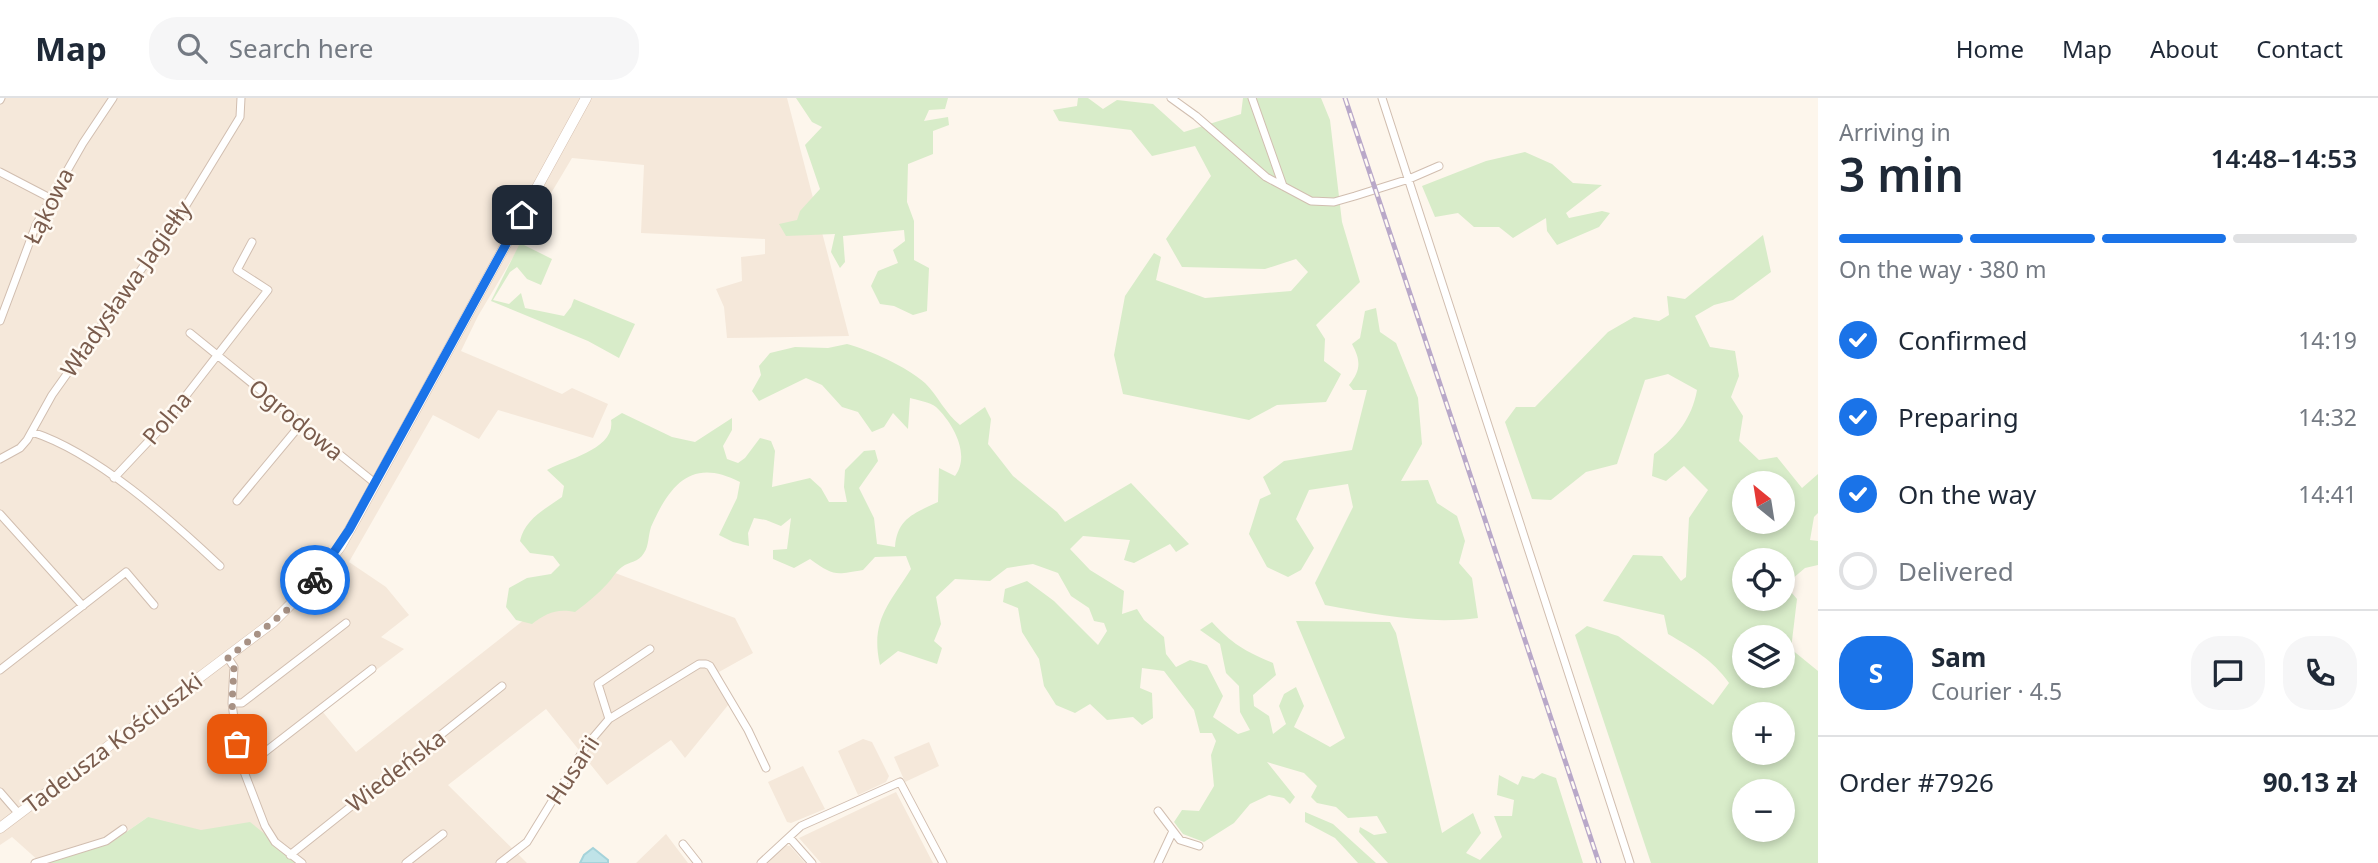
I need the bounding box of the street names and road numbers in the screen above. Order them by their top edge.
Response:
street label: Łąkowa [15,162,81,249]
street label: Władysława Jagiełły [52,194,198,383]
street label: Ogrodowa [242,371,351,467]
street label: Polna [134,384,198,451]
street label: Tadeusza Kościuszki [16,664,208,820]
street label: Wiedeńska [339,721,452,819]
street label: Husarii [538,729,606,810]

